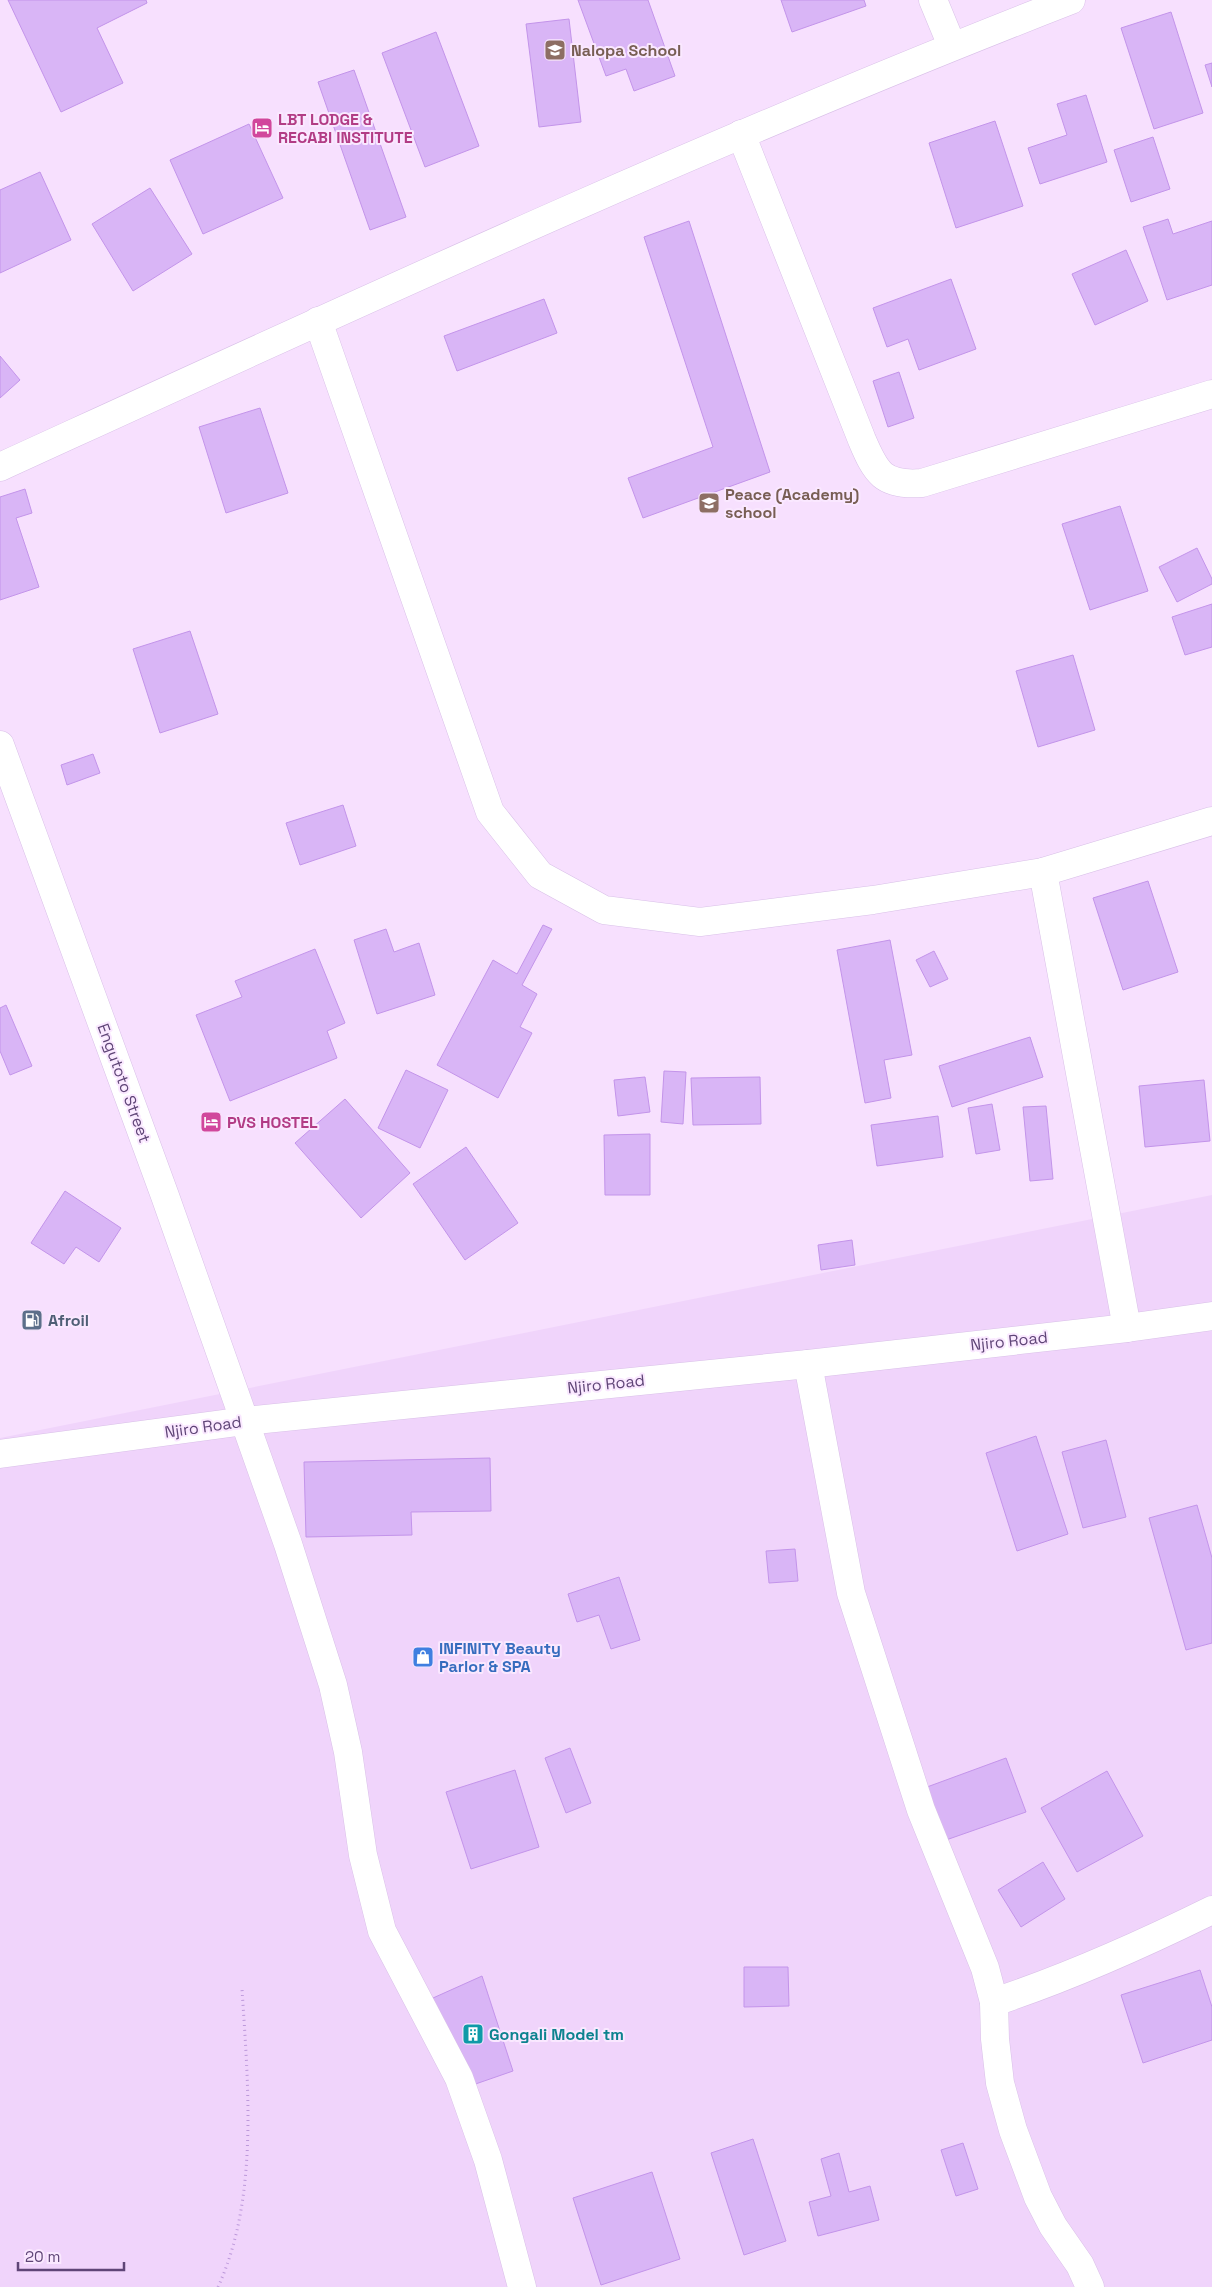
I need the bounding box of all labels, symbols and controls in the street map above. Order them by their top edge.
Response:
school or university icon: Nalopa School [543,38,567,62]
place label: Nalopa School [571,40,681,61]
place label: LBT LODGE & RECABI INSTITUTE [278,109,413,148]
hotel icon: LBT LODGE & RECABI INSTITUTE [250,116,274,140]
place label: Peace (Academy) school [725,484,859,523]
school or university icon: Peace (Academy) school [697,491,721,515]
street label: Engutoto Street [93,1020,155,1146]
hotel icon: PVS HOSTEL [199,1110,223,1134]
place label: PVS HOSTEL [227,1112,318,1133]
fuel station icon: Afroil [20,1308,44,1332]
place label: Afroil [48,1310,89,1331]
street label: Njiro Road [969,1327,1049,1355]
street label: Njiro Road [566,1370,646,1398]
street label: Njiro Road [163,1411,243,1443]
place label: INFINITY Beauty Parlor & SPA [439,1638,561,1677]
shop icon: INFINITY Beauty Parlor & SPA [411,1645,435,1669]
building icon: Gongali Model tm [461,2022,485,2046]
place label: Gongali Model tm [489,2024,624,2045]
scale bar [18,2240,124,2272]
text: 20 m [25,2247,60,2266]

